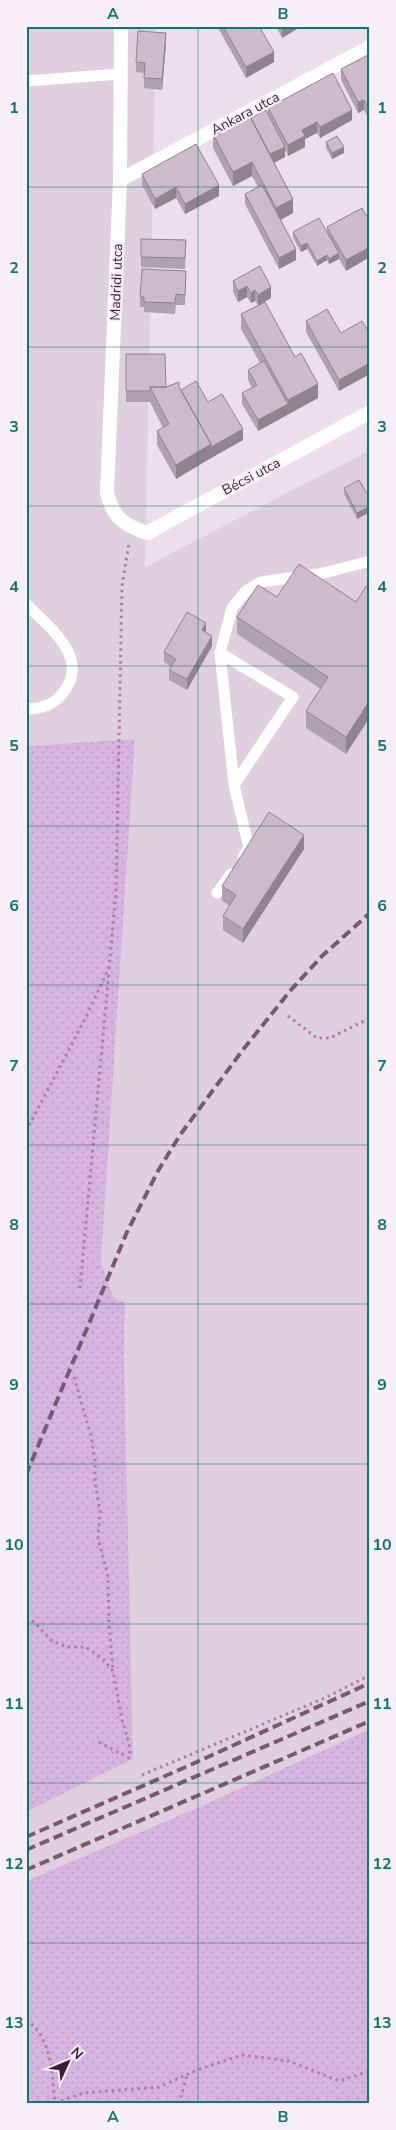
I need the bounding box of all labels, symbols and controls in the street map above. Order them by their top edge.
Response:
text: A [107,3,119,25]
text: B [277,3,289,25]
street label: Ankara utca [208,87,283,139]
text: 1 [9,97,19,119]
text: 1 [377,97,387,119]
street label: Madridi utca [106,243,127,321]
text: 2 [9,257,19,279]
text: 2 [377,257,387,279]
text: 3 [9,416,19,438]
text: 3 [377,416,387,438]
street label: Bécsi utca [219,453,284,500]
text: 4 [9,576,19,598]
text: 4 [377,576,387,598]
text: 5 [9,735,19,757]
text: 5 [377,735,387,757]
text: 6 [9,895,19,917]
text: 6 [377,895,387,917]
text: 7 [9,1055,19,1077]
text: 7 [377,1055,387,1077]
text: 8 [9,1214,19,1236]
text: 8 [377,1214,387,1236]
text: 9 [9,1374,19,1396]
text: 9 [377,1374,387,1396]
text: 10 [4,1534,24,1556]
text: 10 [372,1534,392,1556]
text: 11 [4,1693,24,1715]
text: 11 [372,1693,392,1715]
text: 12 [4,1853,24,1875]
text: 12 [372,1853,392,1875]
text: 13 [4,2012,24,2034]
text: 13 [372,2012,392,2034]
north arrow [42,2038,92,2088]
text: N [67,2043,87,2064]
text: A [107,2106,119,2128]
text: B [277,2106,289,2128]

